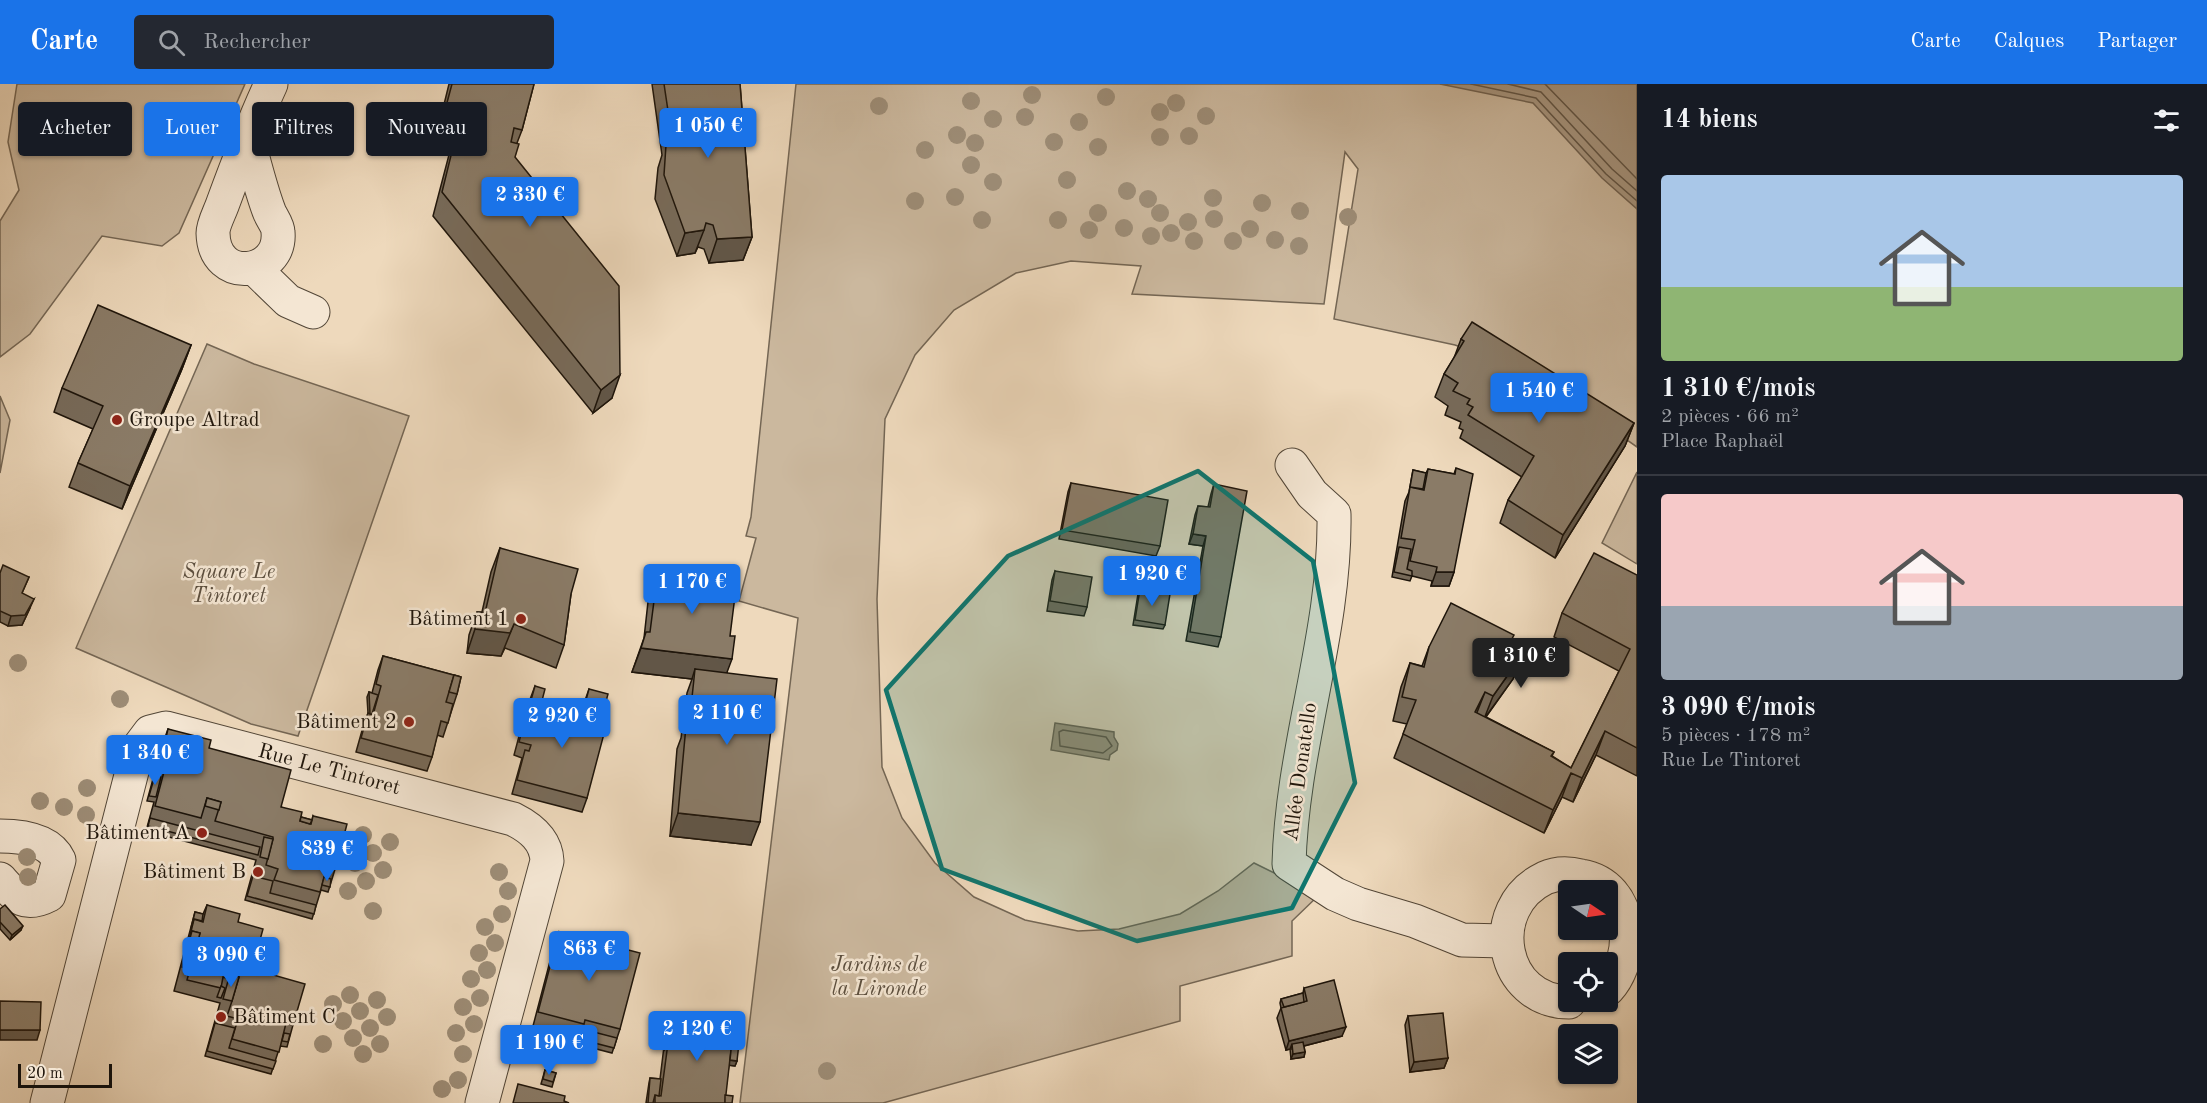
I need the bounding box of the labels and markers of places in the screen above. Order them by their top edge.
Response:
pin: 1 050 € [653,108,763,159]
pin: 2 330 € [475,177,585,228]
pin: 1 540 € [1484,373,1594,424]
place label: Groupe Altrad [129,410,260,431]
marker: Groupe Altrad [110,413,124,427]
pin: 1 920 € [1097,556,1207,607]
pin: 1 170 € [637,564,747,615]
place label: Bâtiment 1 [408,609,509,630]
marker: Bâtiment 1 [514,612,528,626]
pin: 1 310 € [1466,638,1576,689]
pin: 2 110 € [672,695,782,746]
pin: 2 920 € [507,698,617,749]
place label: Bâtiment 2 [296,712,397,733]
marker: Bâtiment 2 [402,715,416,729]
pin: 1 340 € [100,735,210,786]
place label: Bâtiment A [85,823,190,844]
marker: Bâtiment A [195,826,209,840]
pin: 839 € [285,831,369,882]
place label: Bâtiment B [143,862,246,883]
marker: Bâtiment B [251,865,265,879]
pin: 863 € [547,931,631,982]
pin: 3 090 € [176,937,286,988]
place label: Bâtiment C [233,1007,336,1028]
marker: Bâtiment C [214,1010,228,1024]
pin: 2 120 € [642,1011,752,1062]
pin: 1 190 € [494,1025,604,1076]

